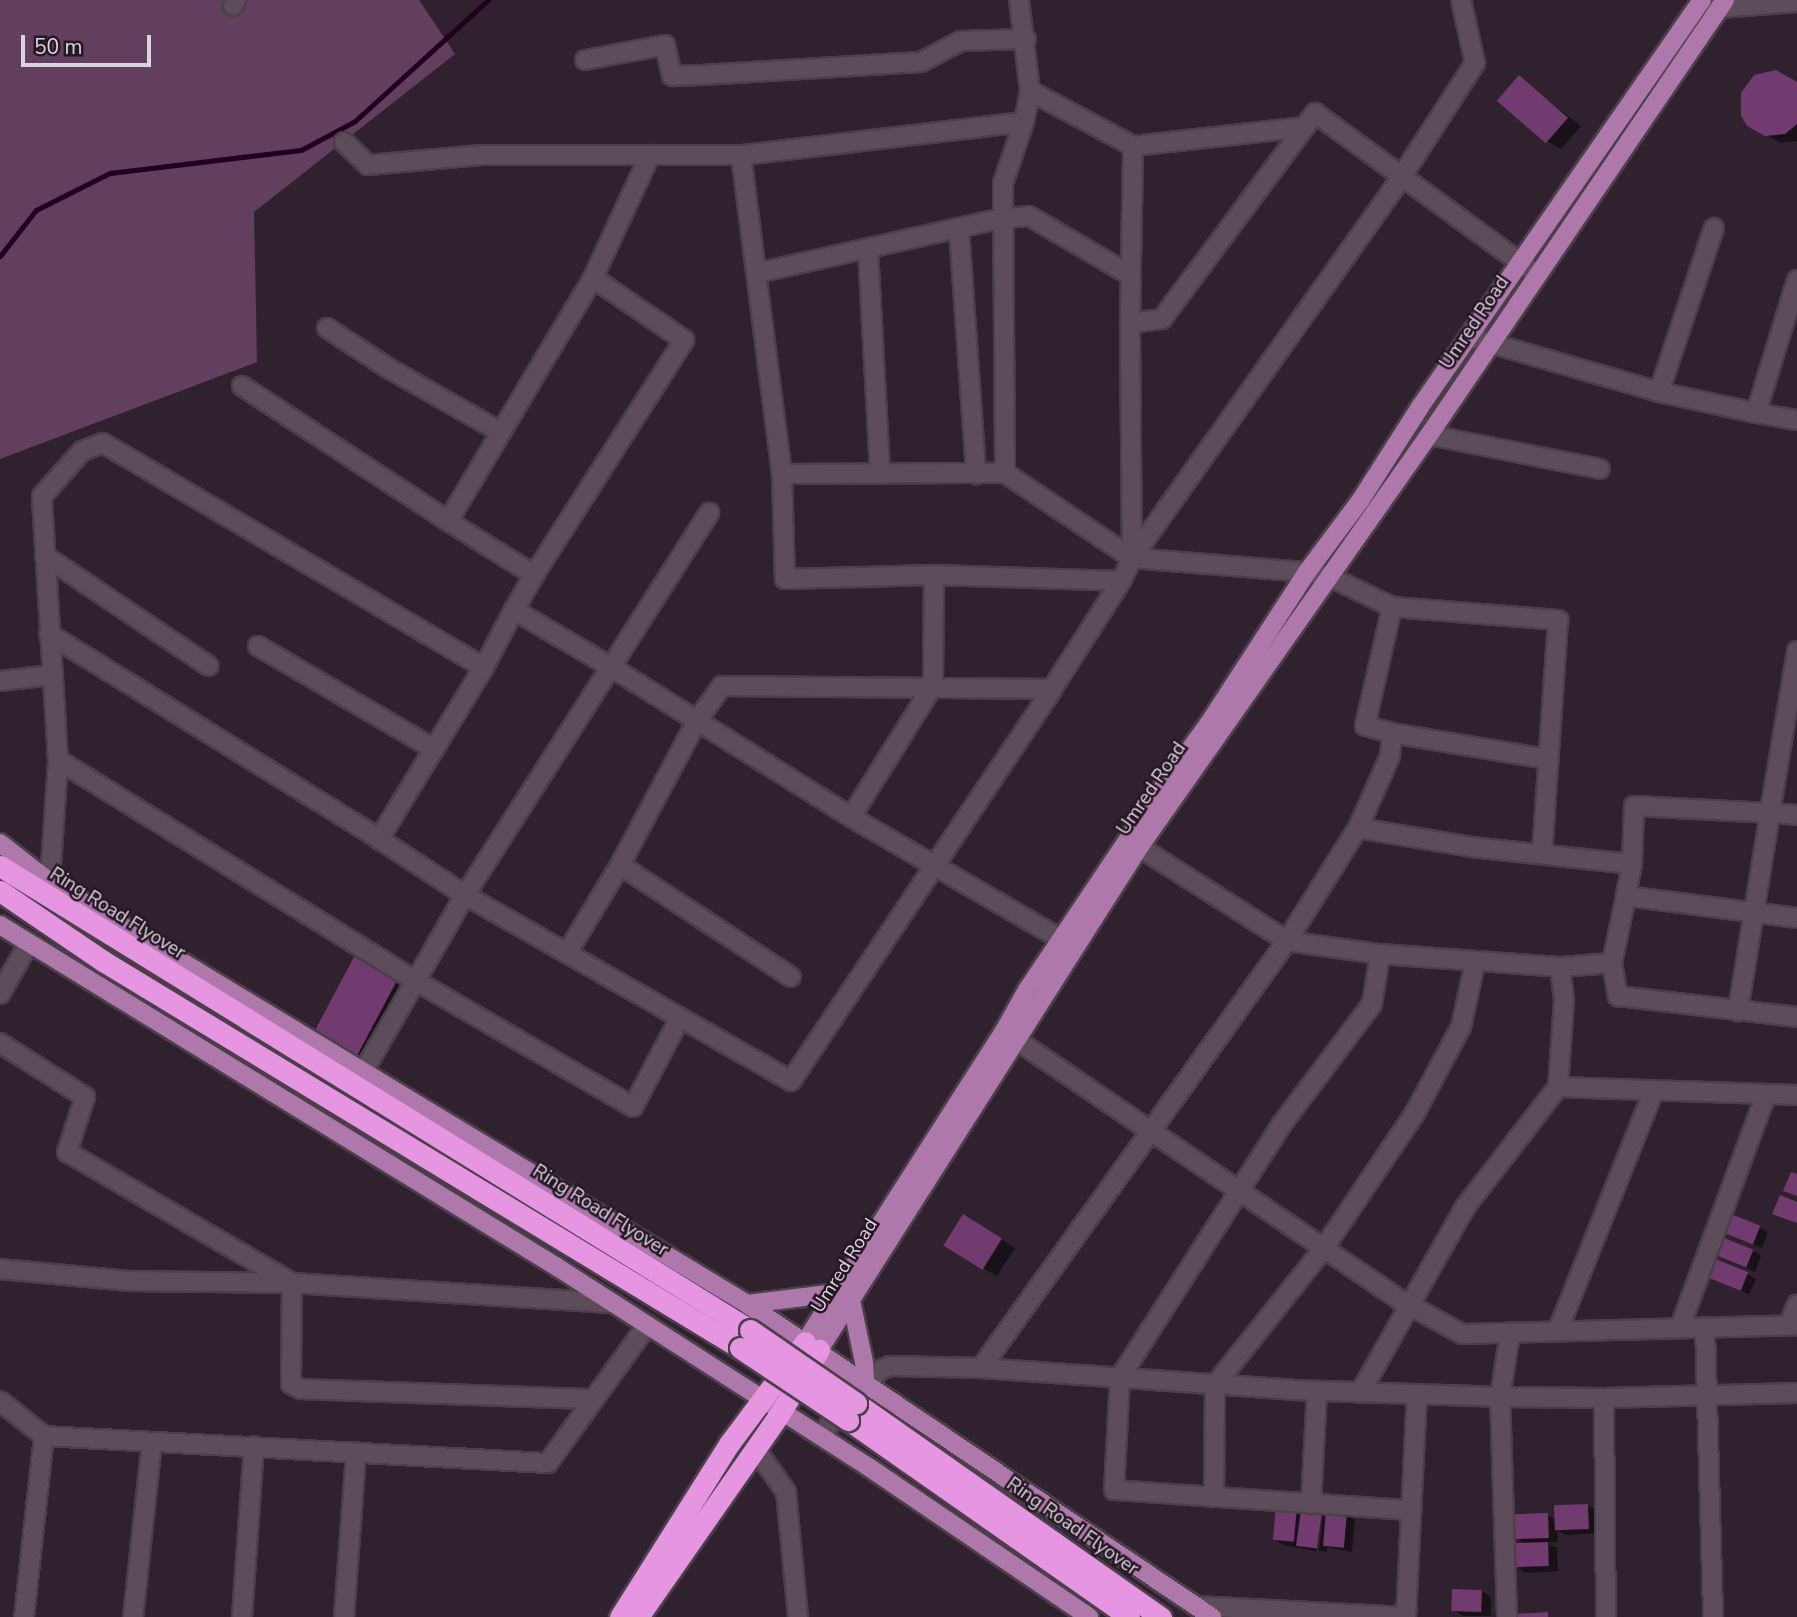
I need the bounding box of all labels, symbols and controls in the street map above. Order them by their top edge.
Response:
scale bar [24,21,154,65]
text: 50 m [34,33,83,61]
street label: Umred Road [1436,272,1514,374]
street label: Umred Road [1113,738,1191,840]
street label: Ring Road Flyover [45,863,189,965]
street label: Ring Road Flyover [528,1160,672,1262]
street label: Umred Road [807,1215,883,1317]
street label: Ring Road Flyover [1002,1473,1142,1581]

